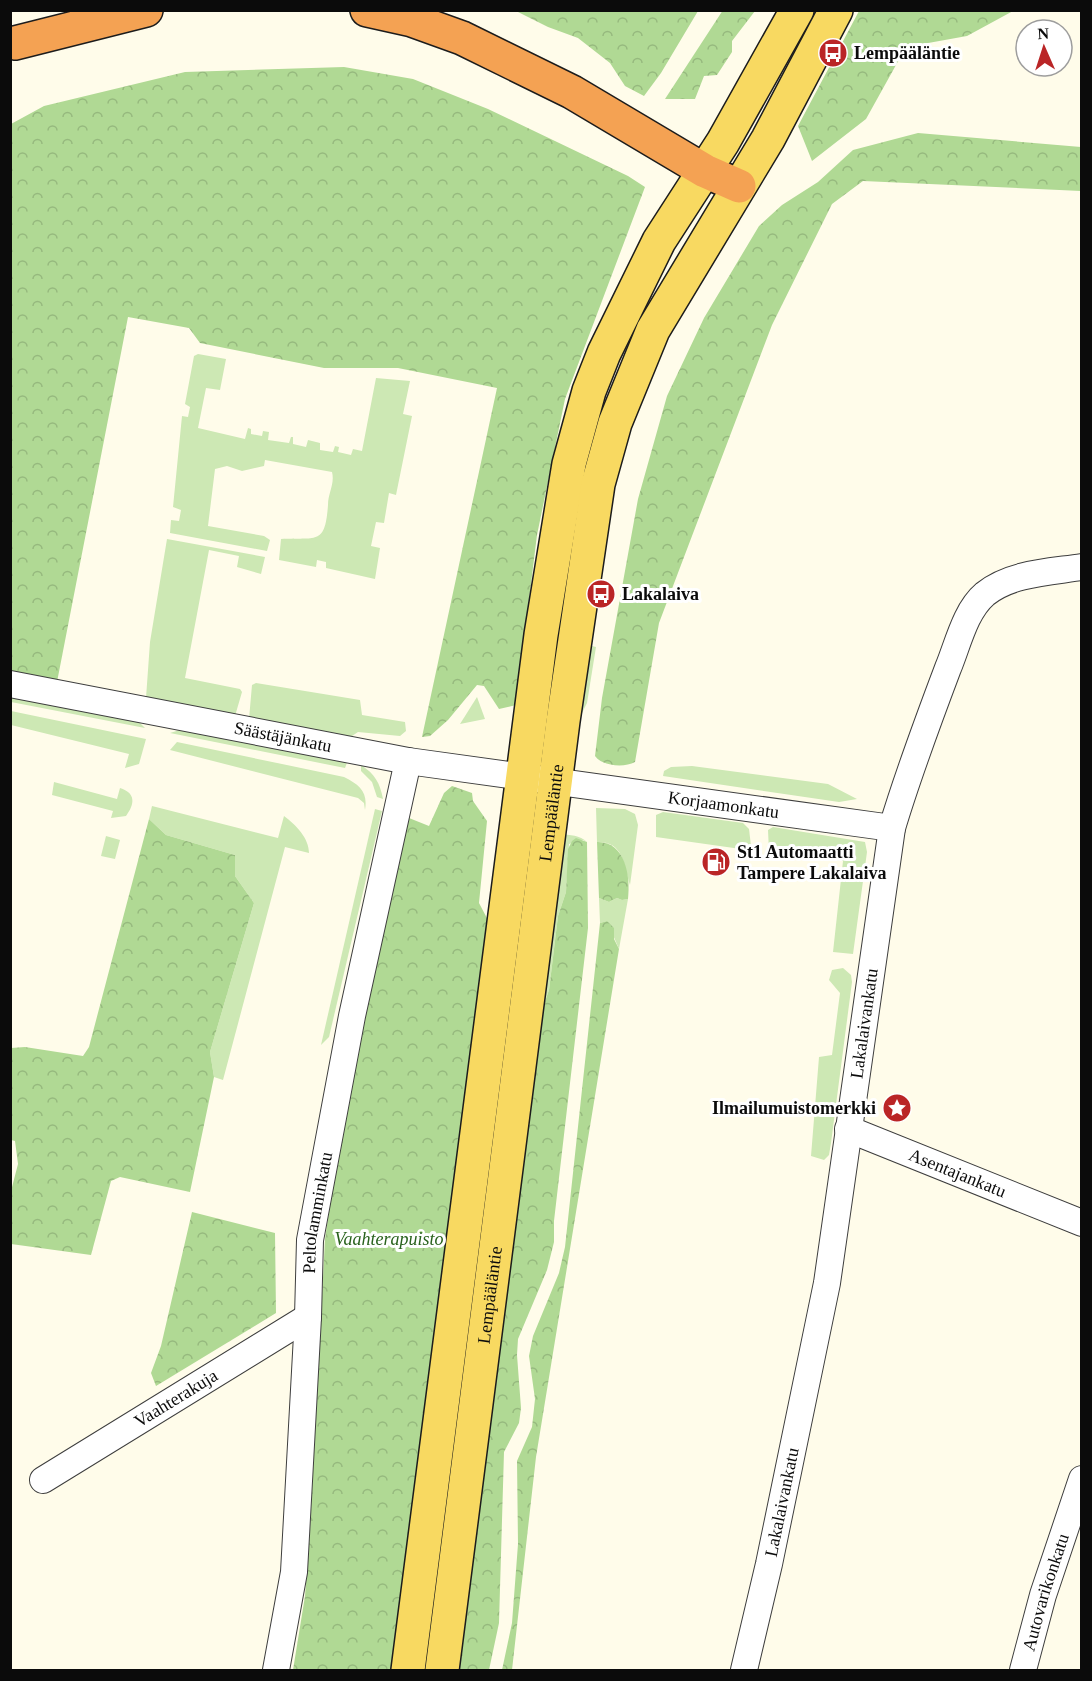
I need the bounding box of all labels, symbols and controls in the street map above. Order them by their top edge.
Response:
north arrow [1014,18,1074,78]
text: N [1037,25,1050,42]
bus stop icon: Lempääläntie [817,37,849,69]
place label: Lempääläntie [854,43,960,63]
bus stop icon: Lakalaiva [585,578,617,610]
place label: Lakalaiva [622,584,699,604]
street label: Säästäjänkatu [232,718,333,756]
street label: Lempääläntie [535,763,567,863]
street label: Korjaamonkatu [667,787,780,822]
place label: St1 Automaatti Tampere Lakalaiva [737,842,887,883]
fuel station icon: St1 Automaatti Tampere Lakalaiva [700,846,732,878]
street label: Lakalaivankatu [846,967,882,1080]
place icon: Ilmailumuistomerkki [881,1092,913,1124]
place label: Ilmailumuistomerkki [712,1098,876,1118]
street label: Asentajankatu [906,1144,1009,1201]
street label: Peltolamminkatu [299,1150,336,1274]
park label: Vaahterapuisto [334,1229,444,1249]
street label: Lempääläntie [474,1245,506,1345]
street label: Vaahterakuja [131,1365,221,1431]
street label: Lakalaivankatu [761,1446,803,1559]
street label: Autovarikonkatu [1018,1531,1073,1653]

